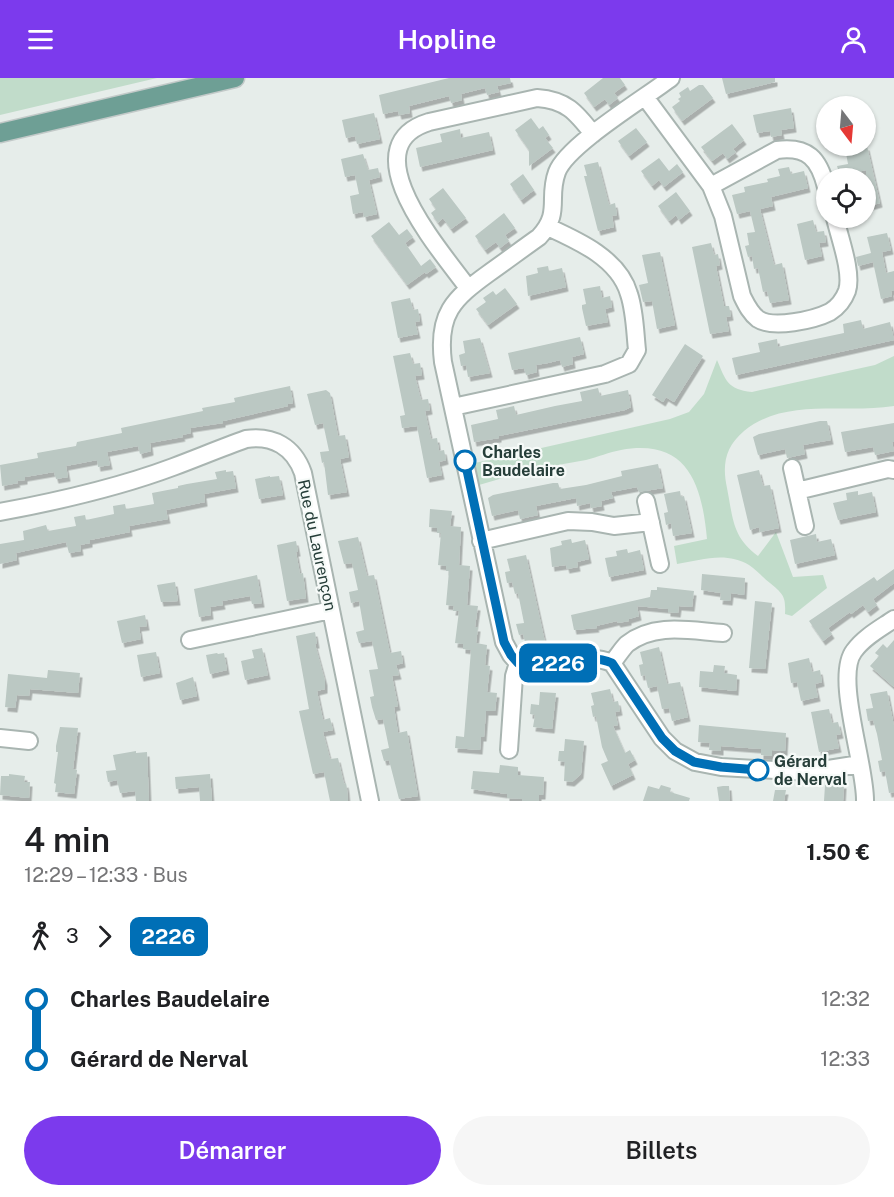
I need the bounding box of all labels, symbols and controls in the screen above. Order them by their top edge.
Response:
icon: menu [24,23,57,56]
text: Hopline [398,23,496,55]
icon: person [837,23,870,56]
north arrow [816,96,876,156]
map controls [816,96,876,228]
button: locate [816,168,876,228]
place label: Charles Baudelaire [482,443,565,480]
marker: Charles Baudelaire [454,450,476,472]
street label: Rue du Laurençon [294,478,340,612]
line badge: 2226 [516,644,600,682]
text: 2226 [531,651,585,676]
place label: Gérard de Nerval [774,752,847,789]
marker: Gérard de Nerval [747,759,769,781]
text: 4 min [24,821,110,859]
text: 1.50 € [806,839,870,865]
text: 12:29 – 12:33 · Bus [24,863,188,887]
icon: walk [24,920,57,953]
icon: forward [88,920,121,953]
text: 3 [66,924,79,948]
text: 2226 [142,924,196,949]
text: Charles Baudelaire [70,986,270,1012]
text: 12:32 [821,987,870,1011]
text: Gérard de Nerval [70,1046,249,1072]
text: 12:33 [820,1047,870,1071]
button: Démarrer [24,1116,441,1185]
button: Billets [453,1116,870,1185]

